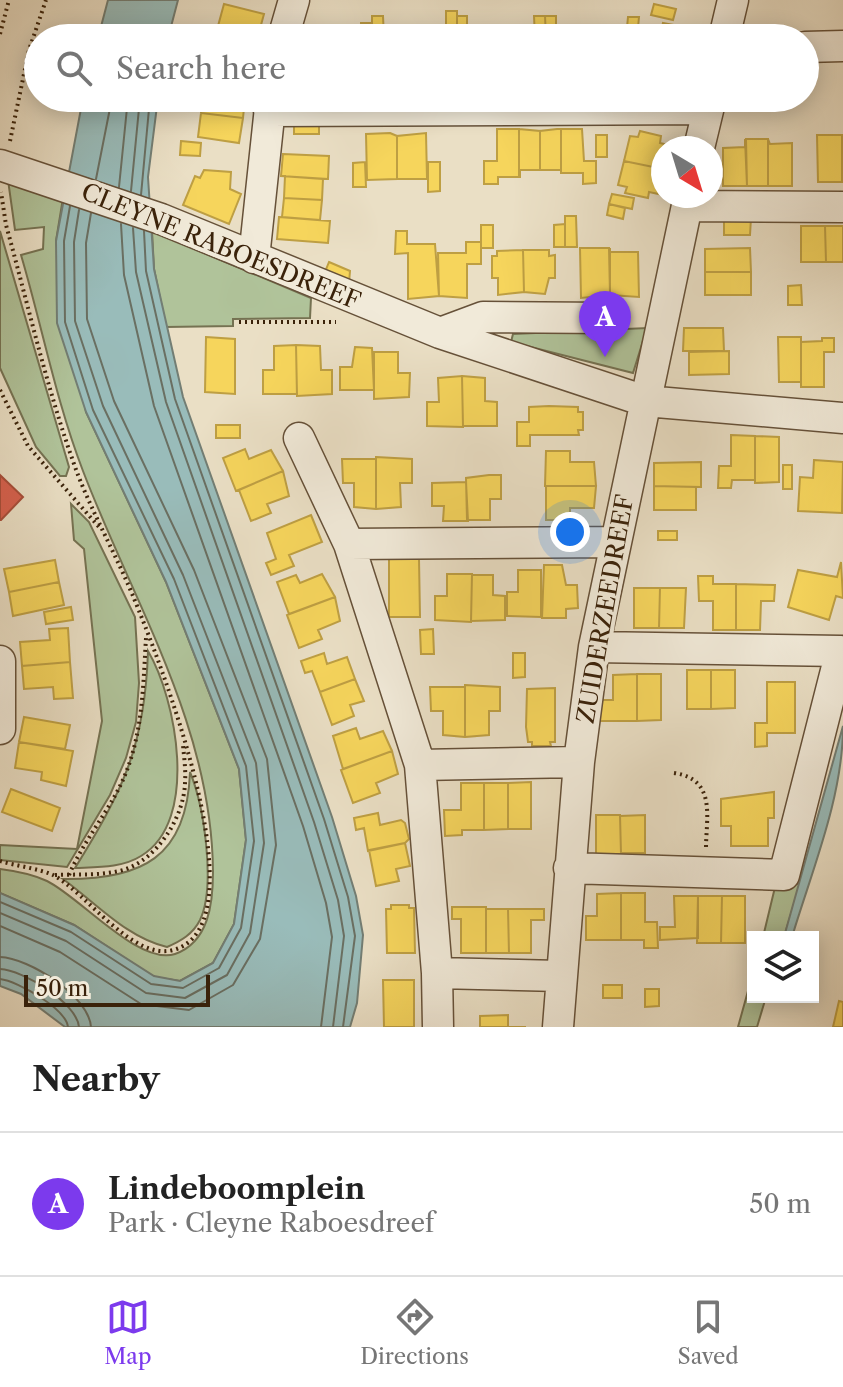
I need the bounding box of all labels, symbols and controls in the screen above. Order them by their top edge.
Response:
search box [24,24,819,112]
icon: search [52,46,96,90]
text: Search here [116,50,286,87]
north arrow [651,136,723,208]
street label: CLEYNE RABOESDREEF [77,177,365,315]
pin: A [579,291,631,357]
street label: ZUIDERZEEDREEF [571,492,639,726]
your location [550,512,590,552]
map controls [747,931,819,1003]
button: layers [747,931,819,1003]
scale bar [24,971,210,1007]
text: 50 m [36,975,88,1002]
text: Nearby [32,1058,160,1100]
text: Lindeboomplein [108,1170,365,1207]
text: A [48,1188,68,1220]
text: 50 m [749,1188,811,1220]
text: Park · Cleyne Raboesdreef [108,1207,434,1239]
tab: Map [104,1295,152,1370]
tab: Directions [360,1295,469,1370]
tab: Saved [678,1295,739,1370]

